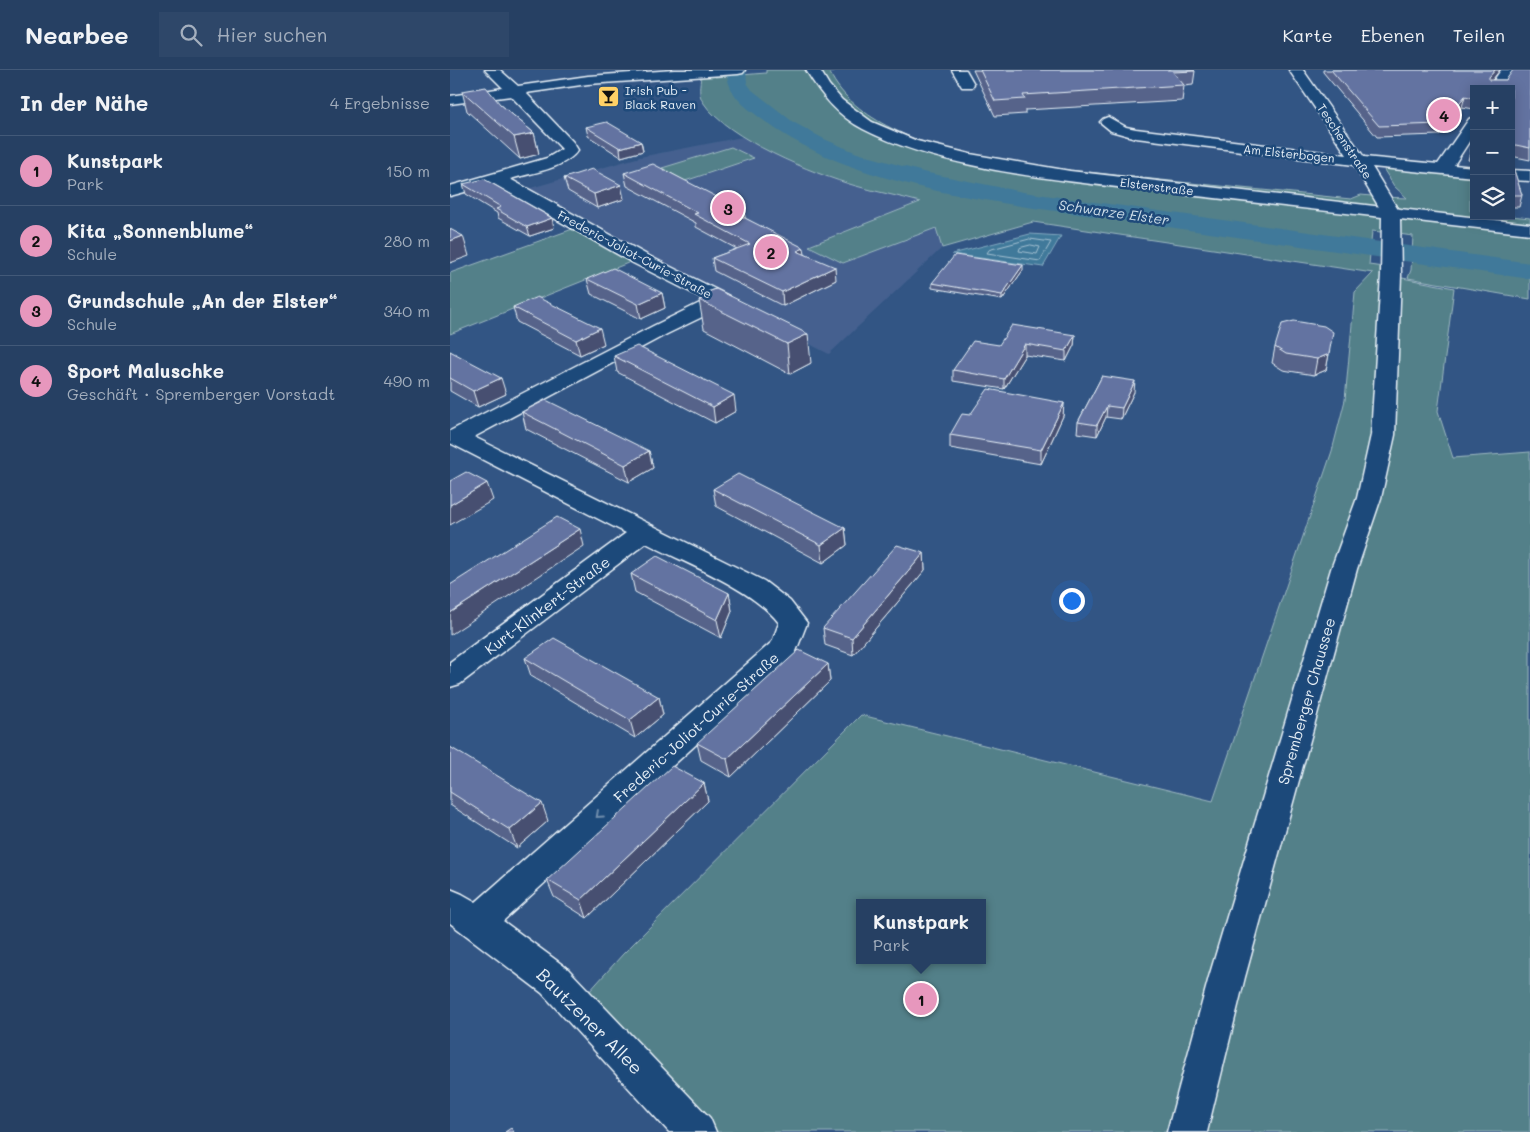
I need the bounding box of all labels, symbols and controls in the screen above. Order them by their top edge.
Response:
search box [159,12,509,57]
text: Nearbee [25,19,129,50]
icon: search [177,21,205,49]
text: Hier suchen [217,22,327,47]
text: Karte [1282,23,1333,47]
text: Ebenen [1361,23,1425,47]
text: Teilen [1453,23,1505,47]
place label: Irish Pub - Black Raven [625,82,696,112]
bar icon: Irish Pub - Black Raven [597,85,621,109]
map controls [1470,85,1515,220]
button: + [1470,85,1515,130]
text: In der Nähe [20,89,148,116]
text: 4 Ergebnisse [330,92,430,113]
pin: 4 [1428,96,1460,134]
street label: Teschenstraße [1314,100,1376,182]
button: − [1470,130,1515,175]
street label: Am Elsterbogen [1242,140,1336,166]
text: Kunstpark [67,148,163,173]
text: 1 [32,160,40,181]
text: 150 m [386,160,430,181]
text: Park [67,173,103,194]
street label: Elsterstraße [1119,174,1195,198]
button: layers [1470,175,1515,220]
pin: 3 [712,189,744,227]
water label: Schwarze Elster [1057,195,1171,229]
street label: Frederic-Joliot-Curie-Straße [555,206,715,302]
text: Kita „Sonnenblume“ [67,218,254,243]
text: 2 [32,230,40,251]
text: 280 m [384,230,430,251]
pin: 2 [755,233,787,271]
text: Schule [67,243,117,264]
text: Grundschule „An der Elster“ [67,288,338,313]
text: 3 [31,300,41,321]
text: 340 m [383,300,430,321]
text: Schule [67,313,117,334]
text: Sport Maluschke [67,358,224,383]
text: 4 [31,370,41,391]
text: 490 m [383,370,430,391]
text: Geschäft · Spremberger Vorstadt [67,383,335,404]
street label: Kurt-Klinkert-Straße [480,551,614,659]
your location [1059,588,1085,614]
street label: Spremberger Chaussee [1273,615,1339,787]
street label: Frederic-Joliot-Curie-Straße [609,647,783,807]
one-way arrow [595,809,604,818]
popup [856,899,986,964]
text: Kunstpark [873,909,969,934]
text: Park [873,934,909,955]
street label: Bautzener Allee [532,963,648,1079]
pin: 1 [905,980,937,1018]

